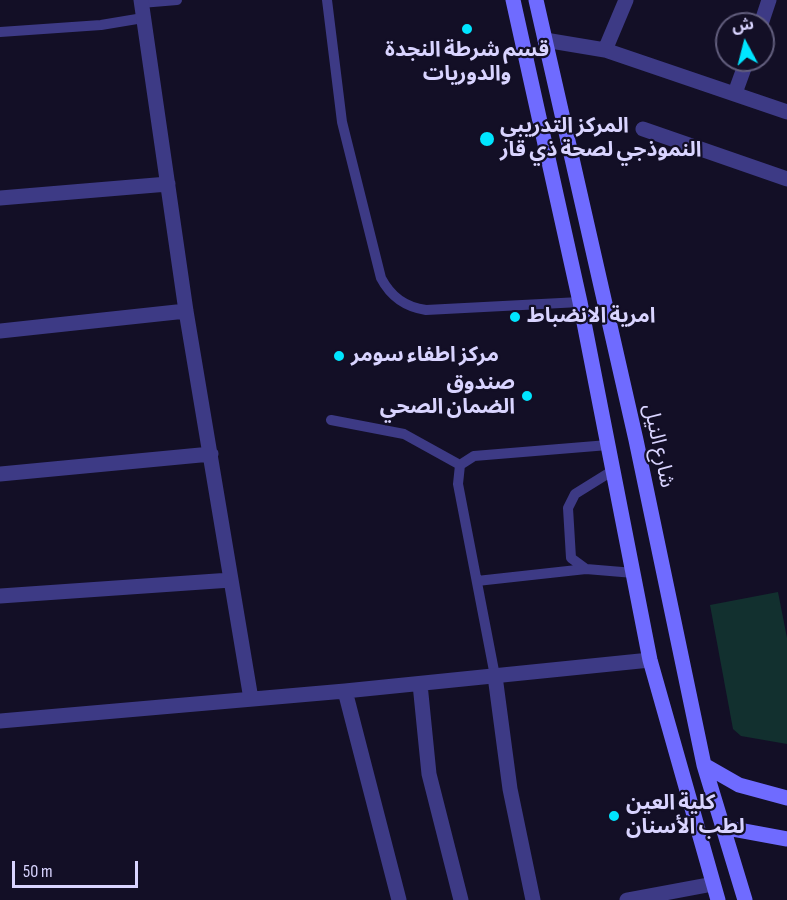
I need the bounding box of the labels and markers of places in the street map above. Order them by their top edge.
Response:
marker: قسم شرطة النجدة والدوريات [460,22,474,36]
place label: قسم شرطة النجدة والدوريات [385,38,549,88]
place label: المركز التدريبي النموذجي لصحة ذي قار [500,114,702,164]
marker: المركز التدريبي النموذجي لصحة ذي قار [478,130,496,148]
place label: امرية الانضباط [527,304,655,330]
marker: امرية الانضباط [508,310,522,324]
place label: مركز اطفاء سومر [351,343,499,369]
marker: مركز اطفاء سومر [332,349,346,363]
place label: صندوق الضمان الصحي [380,371,515,421]
marker: صندوق الضمان الصحي [520,389,534,403]
place label: كلية العين لطب الأسنان [626,791,745,841]
marker: كلية العين لطب الأسنان [607,809,621,823]

